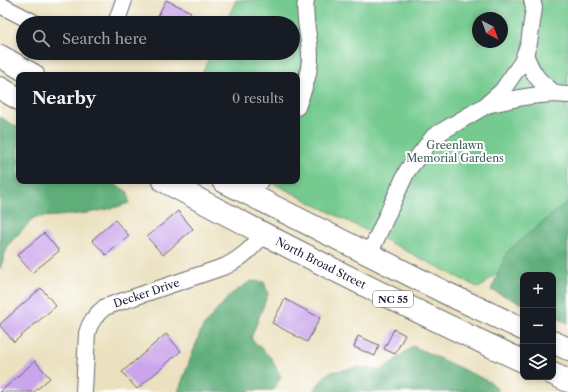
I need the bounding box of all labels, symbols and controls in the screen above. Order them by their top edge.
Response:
north arrow [472,12,508,48]
search box [16,16,300,60]
icon: search [30,27,52,49]
text: Search here [62,29,147,48]
text: Nearby [32,88,96,108]
text: 0 results [232,90,284,106]
park label: Greenlawn Memorial Gardens [406,138,504,165]
street label: North Broad Street [273,234,368,292]
map controls [520,272,556,380]
button: + [520,272,556,308]
street label: Decker Drive [111,275,181,311]
road number: NC 55 [373,291,413,307]
button: − [520,308,556,344]
button: layers [520,344,556,380]

